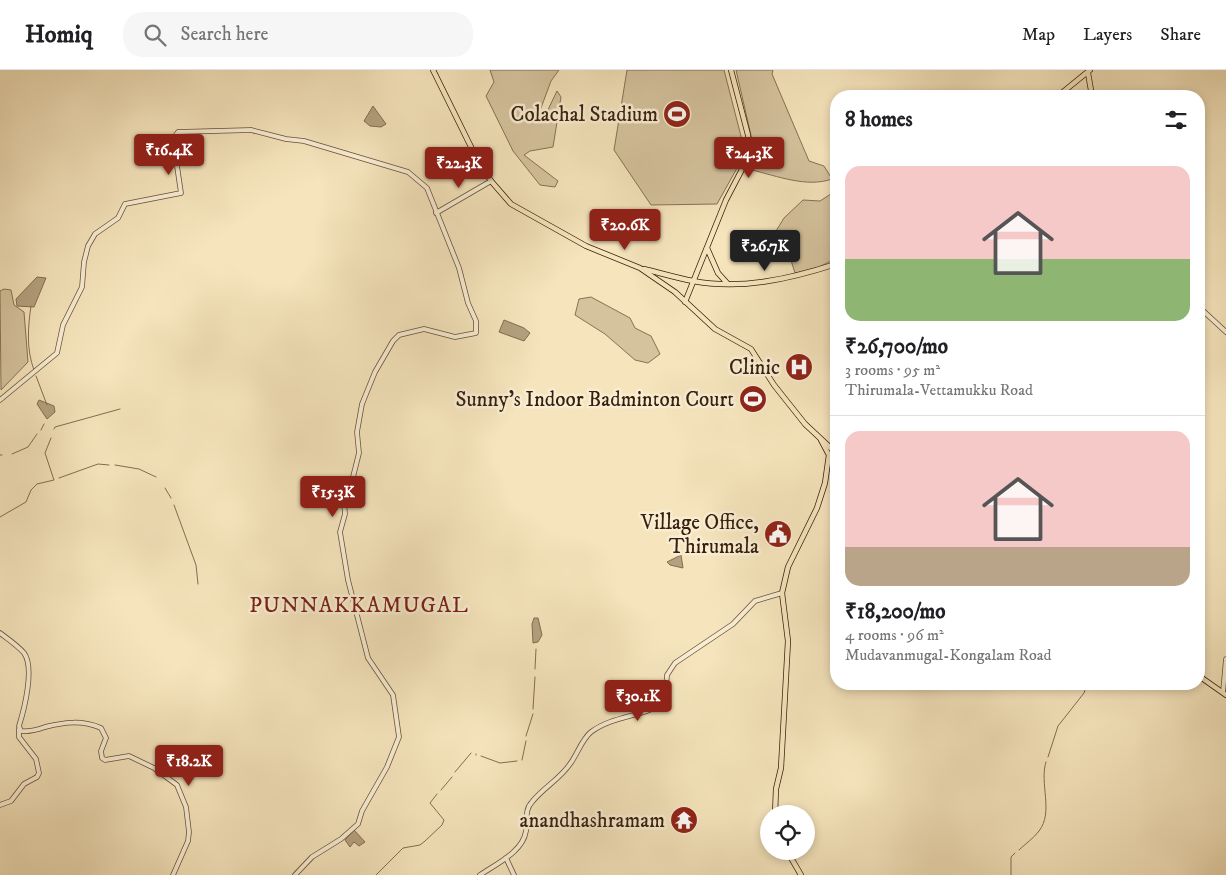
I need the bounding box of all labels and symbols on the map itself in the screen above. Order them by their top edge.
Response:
sports icon: Colachal Stadium [662,99,692,129]
place label: Colachal Stadium [510,102,658,128]
pin: ₹16.4K [128,134,210,176]
pin: ₹24.3K [708,136,790,179]
pin: ₹22.3K [418,146,500,189]
pin: ₹20.6K [584,208,666,251]
pin: ₹26.7K [724,230,806,272]
hospital icon: Clinic [784,352,814,382]
place label: Clinic [729,355,780,381]
sports icon: Sunny's Indoor Badminton Court [738,384,768,414]
place label: Sunny's Indoor Badminton Court [455,387,734,413]
pin: ₹15.3K [292,476,374,518]
place label: Village Office, Thirumala [640,510,759,560]
public building icon: Village Office, Thirumala [763,519,793,549]
district label: PUNNAKKAMUGAL [249,592,469,619]
pin: ₹30.1K [597,680,679,722]
pin: ₹18.2K [148,744,230,787]
temple icon: anandhashramam [669,805,699,835]
place label: anandhashramam [520,808,665,834]

